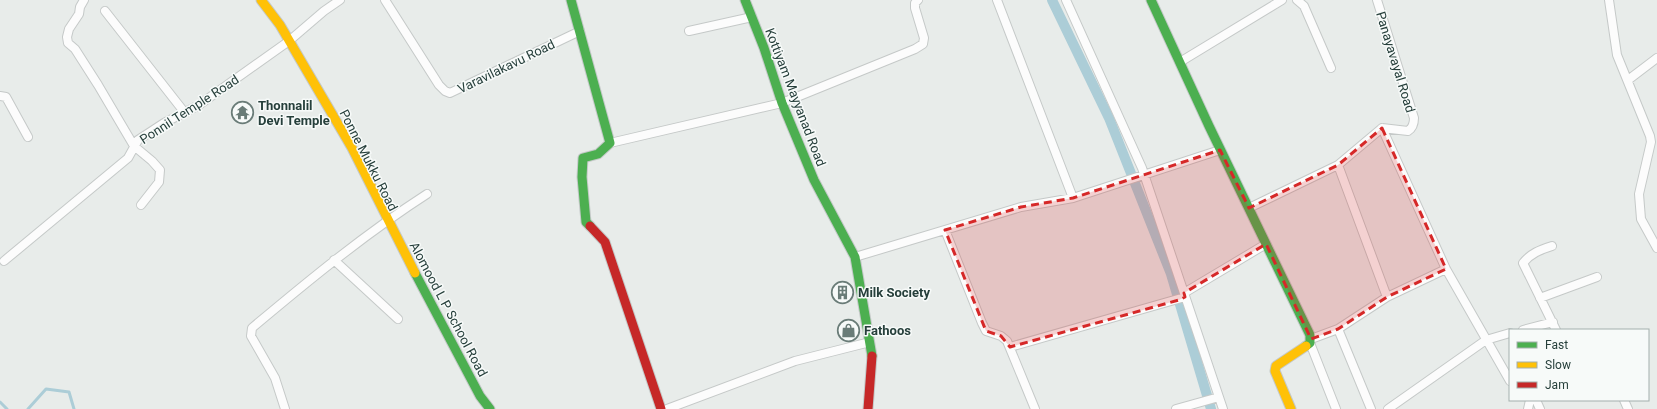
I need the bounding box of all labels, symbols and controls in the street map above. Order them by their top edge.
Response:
street label: Panayavayal Road [1373,10,1418,115]
street label: Kottiyam Mayyanad Road [762,26,829,169]
street label: Varavilakavu Road [455,36,557,96]
street label: Ponnil Temple Road [137,72,242,147]
place label: Thonnalil Devi Temple [258,98,330,128]
temple icon: Thonnalil Devi Temple [229,99,255,125]
street label: Ponne Mukku Road [336,107,401,213]
street label: Alomood L P School Road [407,239,490,379]
building icon: Milk Society [830,279,856,305]
place label: Milk Society [858,285,930,300]
shop icon: Fathoos [836,317,862,343]
place label: Fathoos [864,323,911,338]
legend [1509,329,1649,401]
text: Fast [1545,338,1568,352]
text: Slow [1545,358,1571,372]
text: Jam [1545,378,1569,392]

